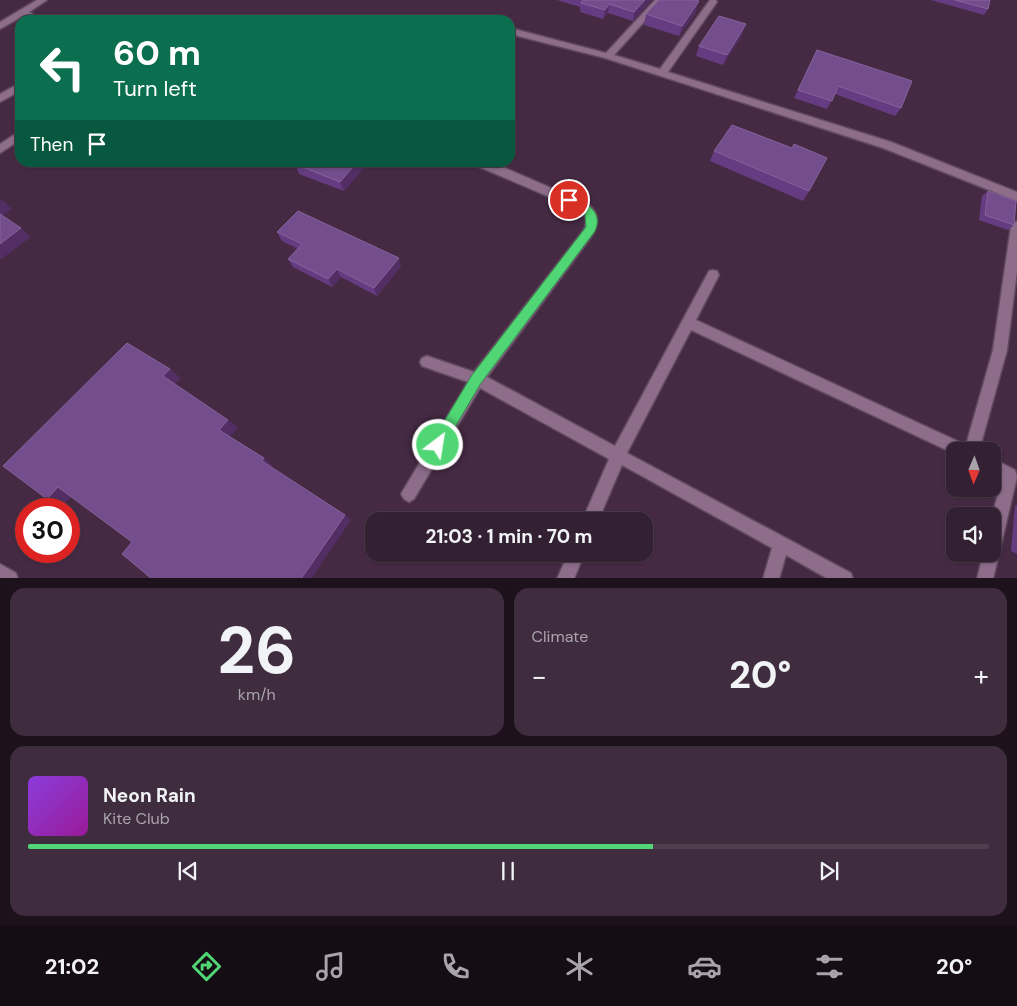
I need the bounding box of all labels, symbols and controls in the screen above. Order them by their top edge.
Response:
text: 60 m [113,30,201,76]
icon: left [30,35,95,100]
text: Turn left [113,74,197,103]
icon: arrive [83,130,111,158]
text: Then [30,132,73,157]
pin [548,179,590,221]
icon: arrive [555,186,583,214]
position arrow [411,418,463,470]
north arrow [946,442,1001,498]
map controls [946,442,1001,562]
speed limit sign: 30 [15,498,80,563]
button: sound [946,507,1001,562]
text: 21:03 · 1 min · 70 m [426,524,592,549]
text: 26 [217,609,296,693]
text: Climate [532,626,588,647]
text: 20° [729,650,791,700]
text: − [532,658,547,695]
text: + [974,658,989,695]
text: km/h [238,684,276,705]
text: Neon Rain [103,783,196,808]
text: Kite Club [103,808,170,829]
icon: previous [174,857,202,885]
icon: pause [494,857,522,885]
icon: next [815,857,843,885]
icon: directions [189,949,224,984]
icon: music [313,949,348,984]
icon: phone [438,949,473,984]
icon: climate [562,949,597,984]
icon: car [687,949,722,984]
icon: filters [812,949,847,984]
text: 21:02 [45,952,99,981]
text: 20° [936,952,972,981]

